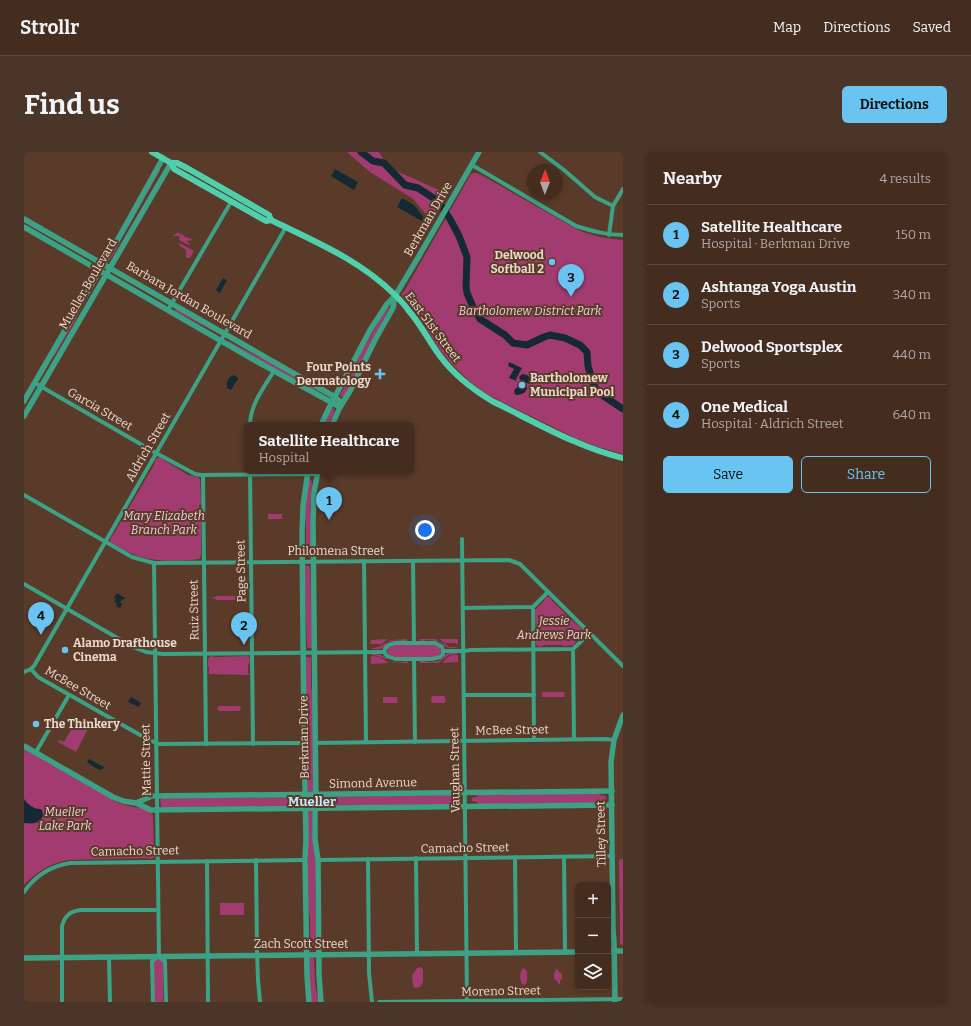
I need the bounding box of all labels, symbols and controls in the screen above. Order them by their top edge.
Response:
text: Strollr [20,16,79,39]
text: Map [773,19,801,36]
text: Directions [823,19,891,36]
text: Saved [913,19,951,36]
button: Directions [842,86,947,123]
text: Find us [24,88,120,121]
north arrow [527,164,563,200]
text: Nearby [663,168,722,189]
text: 4 results [879,171,931,186]
street label: Berkman Drive [401,179,455,259]
text: Satellite Healthcare [701,218,842,236]
text: 1 [673,227,679,242]
text: 150 m [895,227,931,242]
street label: Mueller Boulevard [56,236,120,332]
text: Hospital · Berkman Drive [701,236,850,251]
place label: Delwood Softball 2 [490,248,545,276]
marker: Delwood Softball 2 [547,257,557,267]
street label: Barbara Jordan Boulevard [124,258,254,342]
pin: 3 [558,264,584,297]
text: Ashtanga Yoga Austin [701,278,856,296]
text: 2 [672,287,680,302]
text: 340 m [893,287,931,302]
street label: East 51st Street [402,289,464,365]
text: Sports [701,296,740,311]
park label: Bartholomew District Park [458,304,602,318]
text: Delwood Sportsplex [701,338,842,356]
text: 3 [672,347,680,362]
text: 440 m [892,347,931,362]
text: Sports [701,356,740,371]
place label: Four Points Dermatology [297,360,371,388]
marker: Four Points Dermatology [374,368,386,380]
place label: Bartholomew Municipal Pool [530,371,614,399]
marker: Bartholomew Municipal Pool [517,380,527,390]
street label: Garcia Street [65,385,135,434]
text: One Medical [701,398,788,416]
text: 4 [672,407,680,422]
text: 640 m [892,407,931,422]
street label: Aldrich Street [123,409,174,484]
text: Hospital · Aldrich Street [701,416,844,431]
popup [244,422,414,474]
text: Satellite Healthcare [258,432,400,450]
text: Hospital [258,450,309,465]
button: Save [663,456,793,493]
button: Share [801,456,931,493]
pin: 1 [316,487,342,520]
park label: Mary Elizabeth Branch Park [123,509,205,537]
your location [415,520,435,540]
street label: Page Street [233,539,249,603]
street label: Philomena Street [288,544,385,558]
street label: Ruiz Street [186,579,202,641]
pin: 4 [28,602,54,635]
pin: 2 [231,612,257,645]
park label: Jessie Andrews Park [516,614,592,642]
place label: Alamo Drafthouse Cinema [73,636,177,664]
marker: Alamo Drafthouse Cinema [60,645,70,655]
street label: McBee Street [43,664,114,713]
street label: Berkman Drive [296,695,312,779]
place label: The Thinkery [44,717,120,731]
marker: The Thinkery [31,719,41,729]
street label: McBee Street [475,722,550,738]
street label: Mattie Street [138,723,154,796]
street label: Vaughan Street [447,726,463,813]
street label: Simond Avenue [329,775,417,791]
district label: Mueller [288,794,336,809]
street label: Tilley Street [593,800,609,867]
park label: Mueller Lake Park [39,805,92,833]
street label: Camacho Street [421,840,510,856]
street label: Camacho Street [91,843,180,859]
map controls [575,882,611,990]
button: + [575,882,611,918]
button: − [575,918,611,954]
street label: Zach Scott Street [254,937,349,951]
button: layers [575,954,611,990]
street label: Moreno Street [461,983,542,999]

